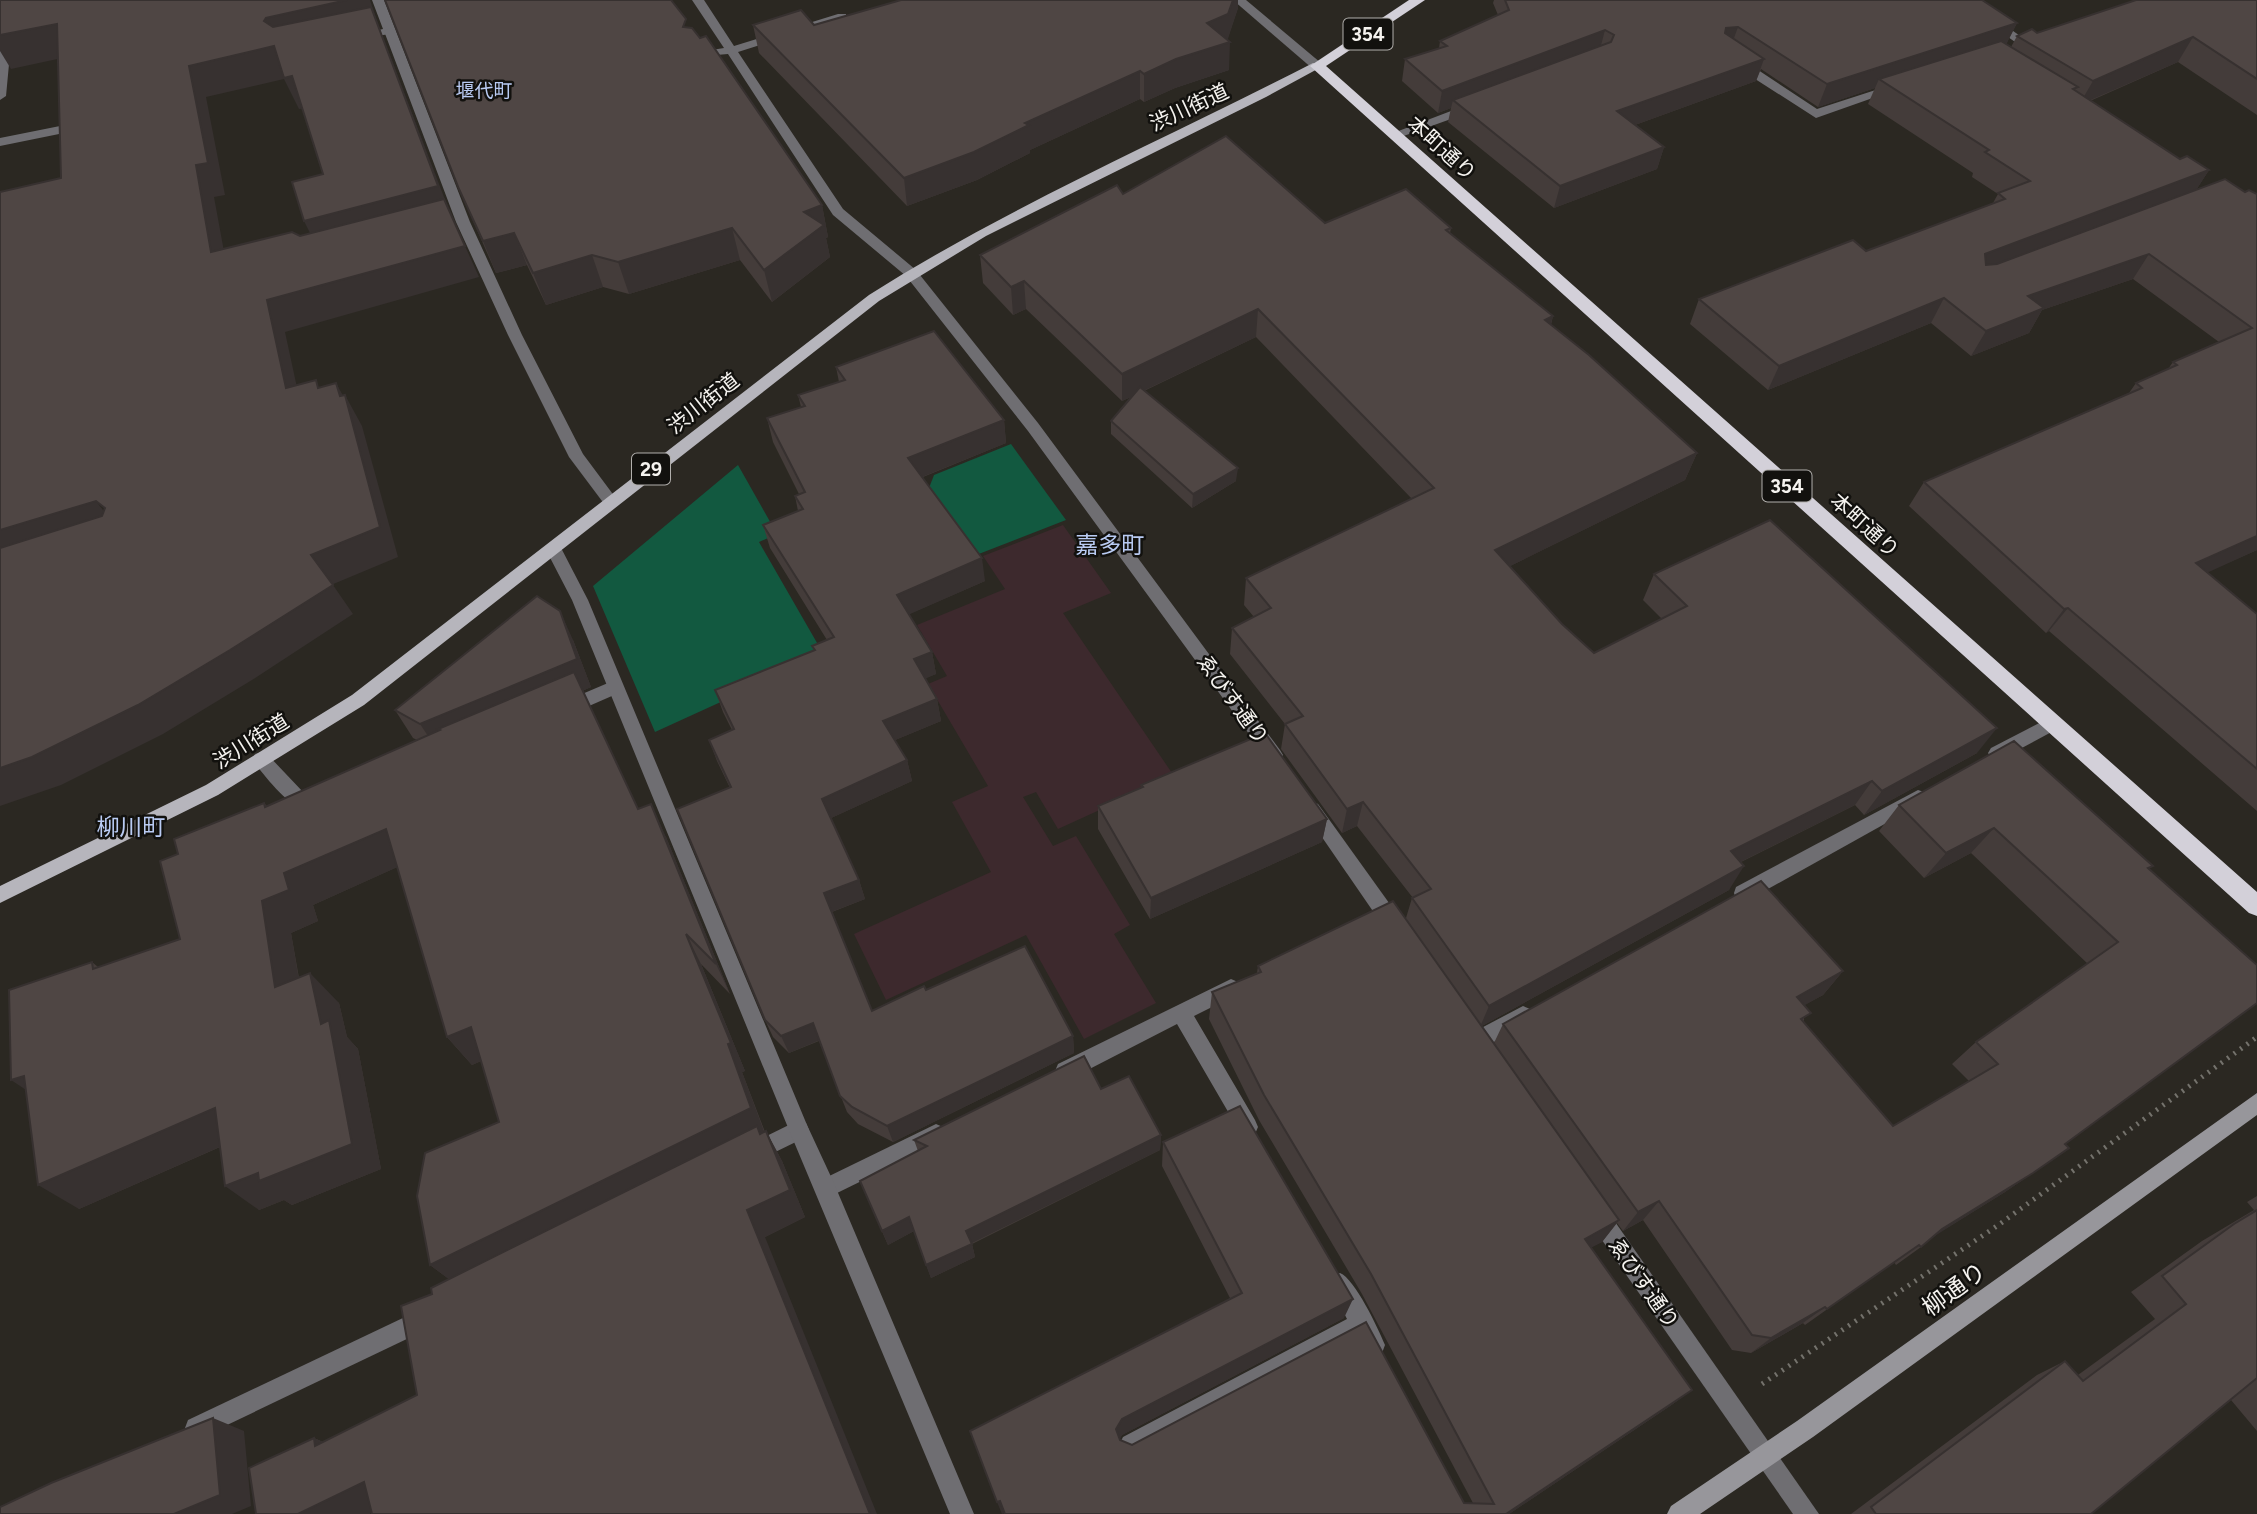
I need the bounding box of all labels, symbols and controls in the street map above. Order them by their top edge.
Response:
road number: 354 [1344,18,1392,50]
street label: 渋川街道 [1146,78,1232,136]
district label: 堰代町 [455,79,513,102]
street label: 本町通り [1402,111,1482,185]
street label: 渋川街道 [662,367,744,439]
road number: 29 [632,454,670,484]
road number: 354 [1762,471,1812,502]
street label: 本町通り [1825,488,1905,562]
district label: 嘉多町 [1076,531,1145,559]
street label: ゑびす通り [1192,649,1274,749]
street label: 渋川街道 [209,708,293,774]
district label: 柳川町 [97,813,166,841]
street label: ゑびす通り [1604,1233,1684,1333]
street label: 柳通り [1916,1256,1992,1322]

